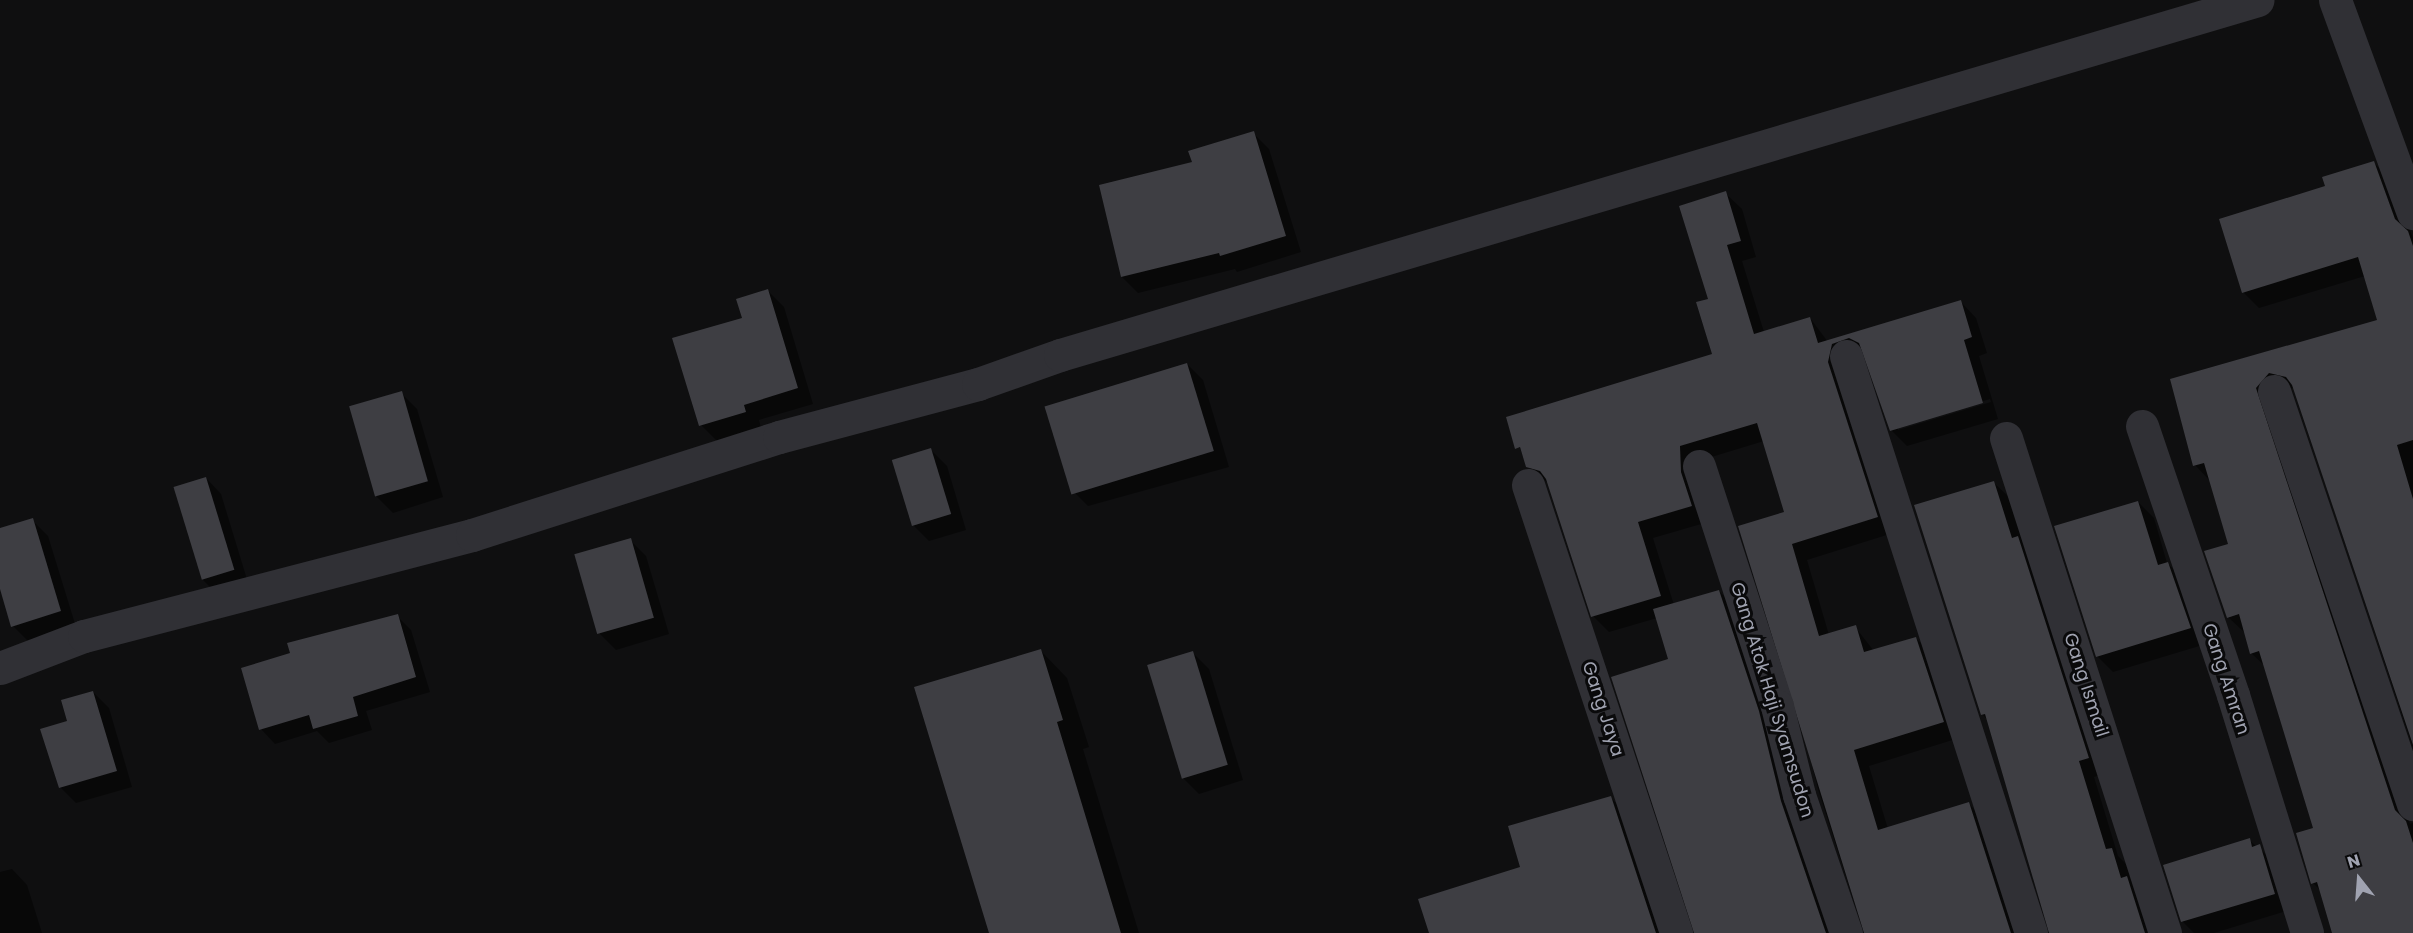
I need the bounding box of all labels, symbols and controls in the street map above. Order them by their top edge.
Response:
street label: Gang Atok Haji Syamsudon [1726,580,1818,820]
street label: Gang Amran [2198,621,2254,737]
street label: Gang Ismail [2059,630,2113,740]
street label: Gang Jaya [1577,659,1629,759]
north arrow [2329,849,2389,909]
text: N [2344,849,2363,874]

